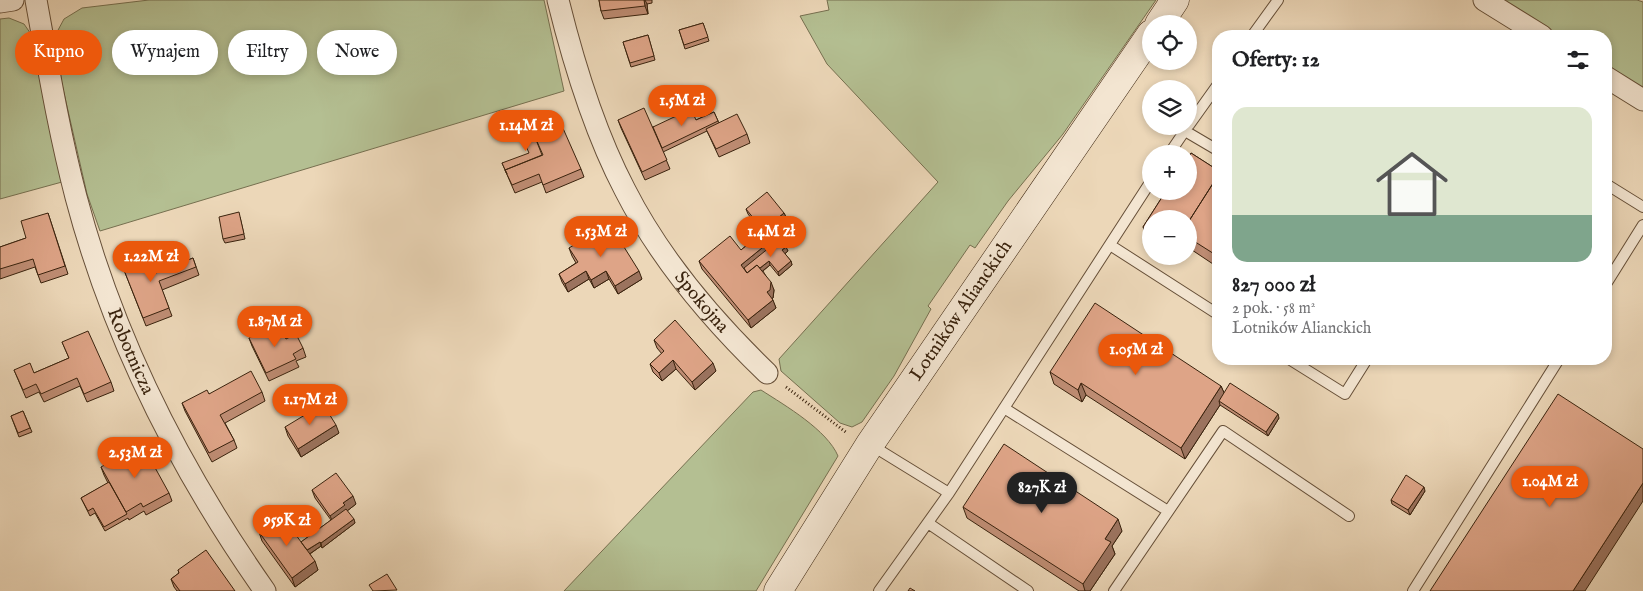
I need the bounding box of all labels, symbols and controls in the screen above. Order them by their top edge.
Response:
map controls [1142,15,1197,265]
button: locate [1142,15,1197,70]
chip: Kupno [15,30,102,75]
chip: Wynajem [112,30,218,75]
chip: Filtry [228,30,307,75]
chip: Nowe [317,30,397,75]
icon: filters [1564,46,1592,74]
text: Oferty: 12 [1232,47,1320,74]
button: layers [1142,80,1197,135]
pin: 1.5M zł [636,84,728,127]
text: 1.5M zł [659,91,705,111]
pin: 1.14M zł [474,110,578,152]
text: 1.14M zł [499,116,553,136]
icon: home [1367,139,1457,229]
button: + [1142,145,1197,200]
button: − [1142,210,1197,265]
pin: 1.53M zł [549,216,653,258]
pin: 1.4M zł [725,216,817,258]
text: 1.53M zł [575,222,627,242]
text: 1.4M zł [747,222,795,242]
street label: Lotników Alianckich [905,236,1018,386]
pin: 1.22M zł [99,240,203,283]
text: 1.22M zł [124,247,178,267]
street label: Spokojna [668,267,734,339]
text: 827 000 zł [1232,272,1315,299]
text: 2 pok. · 58 m² [1232,299,1315,319]
street label: Robotnicza [101,305,160,399]
pin: 1.87M zł [223,306,327,348]
text: 1.87M zł [248,312,302,332]
text: Lotników Alianckich [1232,319,1371,339]
pin: 1.05M zł [1084,334,1188,376]
text: 1.05M zł [1109,340,1163,360]
pin: 1.17M zł [258,384,362,426]
text: 1.17M zł [283,390,337,410]
pin: 2.53M zł [83,436,187,479]
text: 2.53M zł [108,443,162,463]
pin: 1.04M zł [1498,466,1602,508]
pin: 827K zł [996,472,1088,514]
text: 1.04M zł [1522,472,1578,492]
text: 827K zł [1018,478,1066,498]
pin: 959K zł [241,504,333,547]
text: 959K zł [264,511,310,531]

